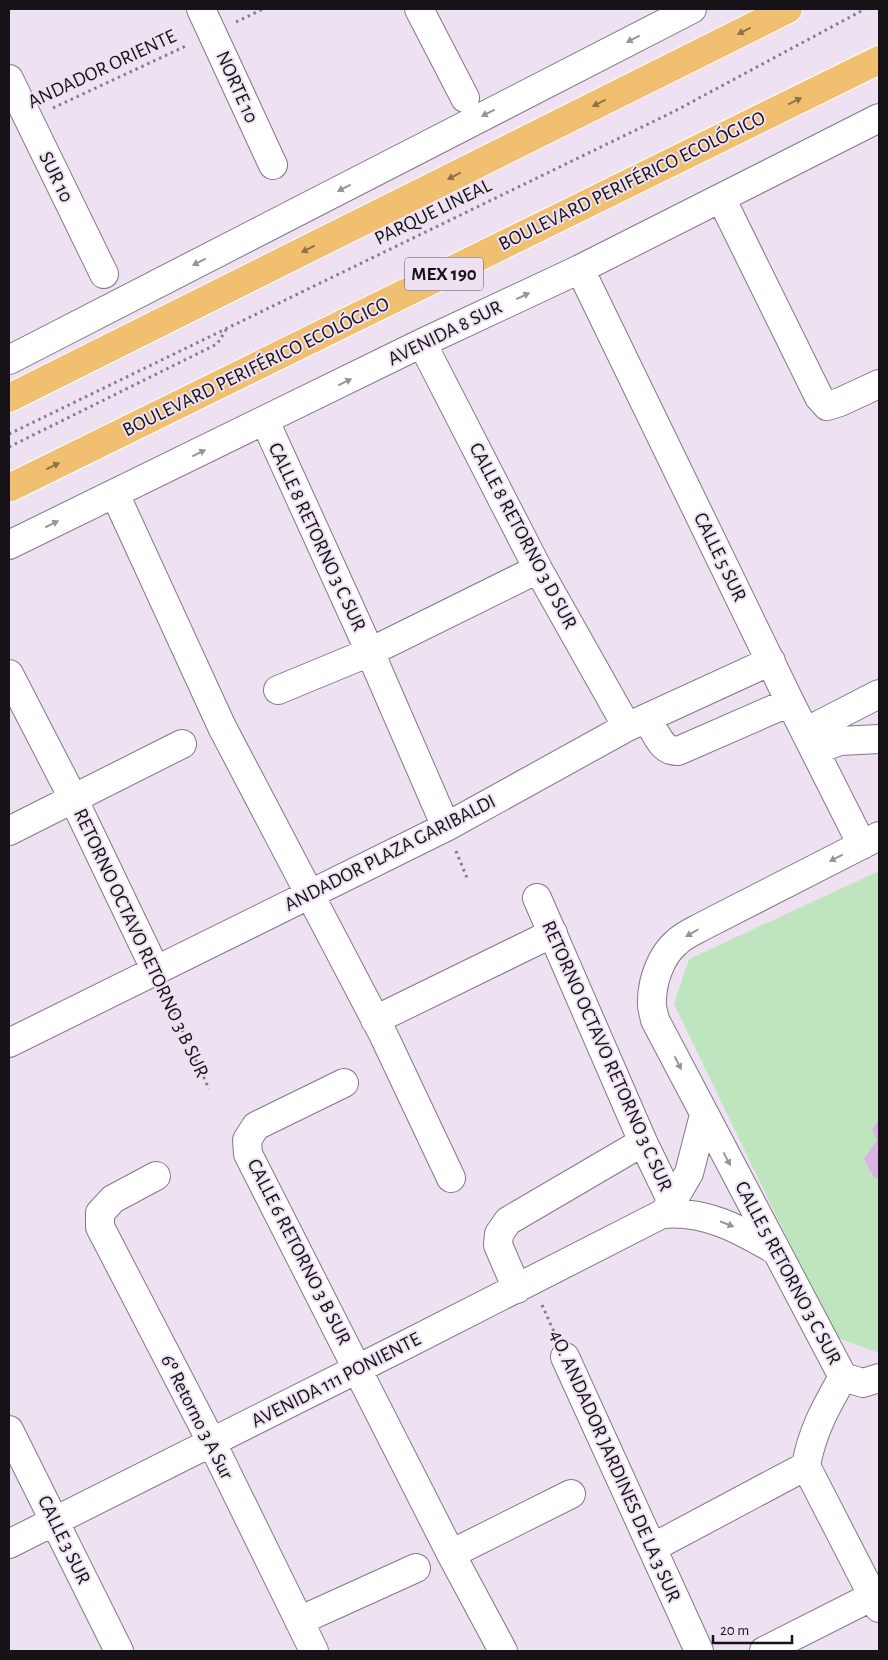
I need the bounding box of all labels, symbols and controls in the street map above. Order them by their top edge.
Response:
street label: ANDADOR ORIENTE [25,26,180,112]
one-way arrow [737,26,752,35]
one-way arrow [626,35,640,43]
street label: NORTE 10 [212,48,262,126]
one-way arrow [788,97,802,105]
one-way arrow [592,99,606,107]
street label: BOULEVARD PERIFÉRICO ECOLÓGICO [495,107,768,254]
one-way arrow [481,109,496,117]
street label: SUR 10 [35,148,77,206]
one-way arrow [447,172,461,180]
street label: PARQUE LINEAL [372,175,495,249]
one-way arrow [337,184,351,192]
one-way arrow [301,245,316,253]
one-way arrow [192,258,207,266]
road number: MEX 190 [405,258,483,290]
one-way arrow [515,291,530,300]
street label: BOULEVARD PERIFÉRICO ECOLÓGICO [119,293,392,440]
street label: AVENIDA 8 SUR [385,297,505,369]
one-way arrow [337,377,352,386]
street label: CALLE 8 RETORNO 3 D SUR [465,439,581,633]
street label: CALLE 8 RETORNO 3 C SUR [265,440,369,634]
one-way arrow [192,449,206,457]
one-way arrow [45,462,60,470]
street label: CALLE 5 SUR [690,509,750,605]
one-way arrow [45,520,60,528]
street label: ANDADOR PLAZA GARIBALDI [281,791,499,915]
street label: RETORNO OCTAVO RETORNO 3 B SUR [70,805,212,1081]
one-way arrow [829,854,843,862]
street label: RETORNO OCTAVO RETORNO 3 C SUR [538,918,676,1194]
one-way arrow [685,928,698,937]
one-way arrow [674,1056,682,1070]
one-way arrow [723,1151,731,1166]
street label: CALLE 6 RETORNO 3 B SUR [243,1156,355,1348]
street label: CALLE 5 RETORNO 3 C SUR [731,1178,845,1368]
one-way arrow [720,1221,734,1229]
street label: 4O. ANDADOR JARDINES DE LA 3 SUR [546,1327,684,1605]
street label: AVENIDA 111 PONIENTE [248,1328,424,1431]
street label: 6º Retorno 3 A Sur [157,1351,237,1483]
street label: CALLE 3 SUR [34,1492,94,1588]
scale bar [713,1612,792,1644]
text: 20 m [720,1623,749,1638]

